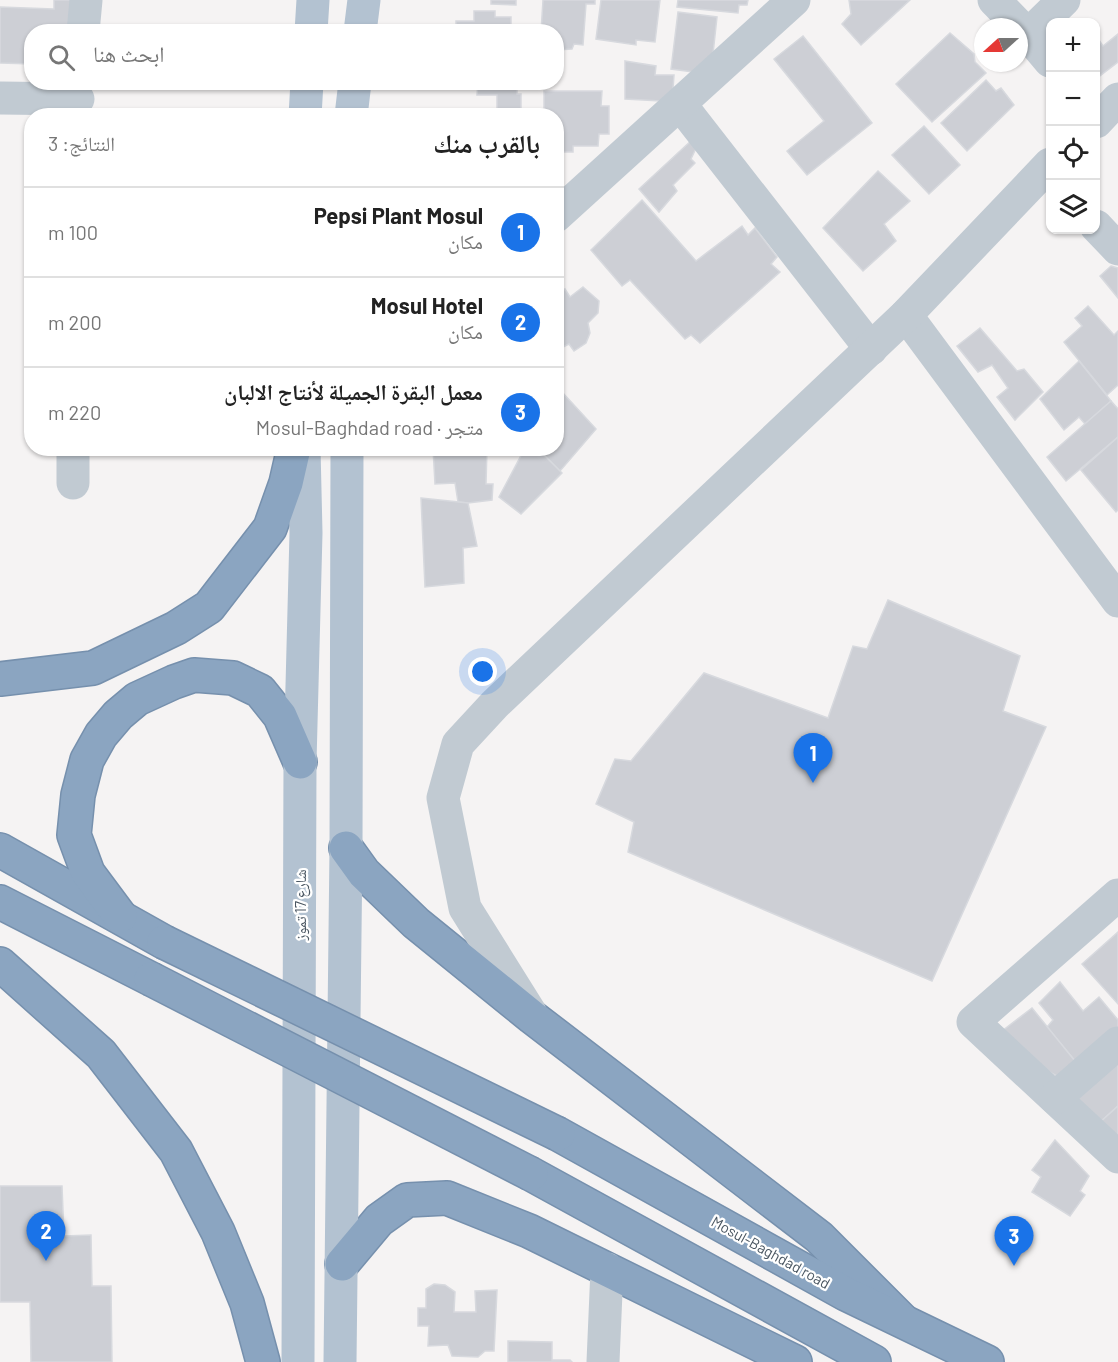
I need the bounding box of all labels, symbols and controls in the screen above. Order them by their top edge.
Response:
north arrow [974,18,1028,72]
map controls [1046,18,1100,234]
button: + [1046,18,1100,72]
search box [24,24,564,90]
text: ابحث هنا [93,40,164,66]
icon: search [45,41,78,74]
button: − [1046,72,1100,126]
button: locate [1046,126,1100,180]
text: بالقرب منك [433,127,540,158]
text: النتائج: 3 [48,131,115,155]
button: layers [1046,180,1100,234]
text: Pepsi Plant Mosul [314,202,483,228]
text: 100 m [48,220,98,244]
text: 1 [517,220,524,244]
text: مكان [448,229,483,253]
text: Mosul Hotel [371,292,483,318]
text: 200 m [48,310,102,334]
text: 2 [515,310,526,334]
text: مكان [448,319,483,343]
text: معمل البقرة الجميلة لأنتاج الالبان [224,378,483,404]
text: 220 m [48,400,101,424]
text: 3 [515,400,526,424]
text: متجر · Mosul-Baghdad road [256,415,483,439]
your location [468,657,497,686]
pin: 1 [794,734,832,783]
street label: شارع 17 تموز [291,869,311,942]
pin: 2 [26,1212,66,1261]
street label: Mosul-Baghdad road [708,1212,834,1292]
pin: 3 [994,1216,1034,1266]

